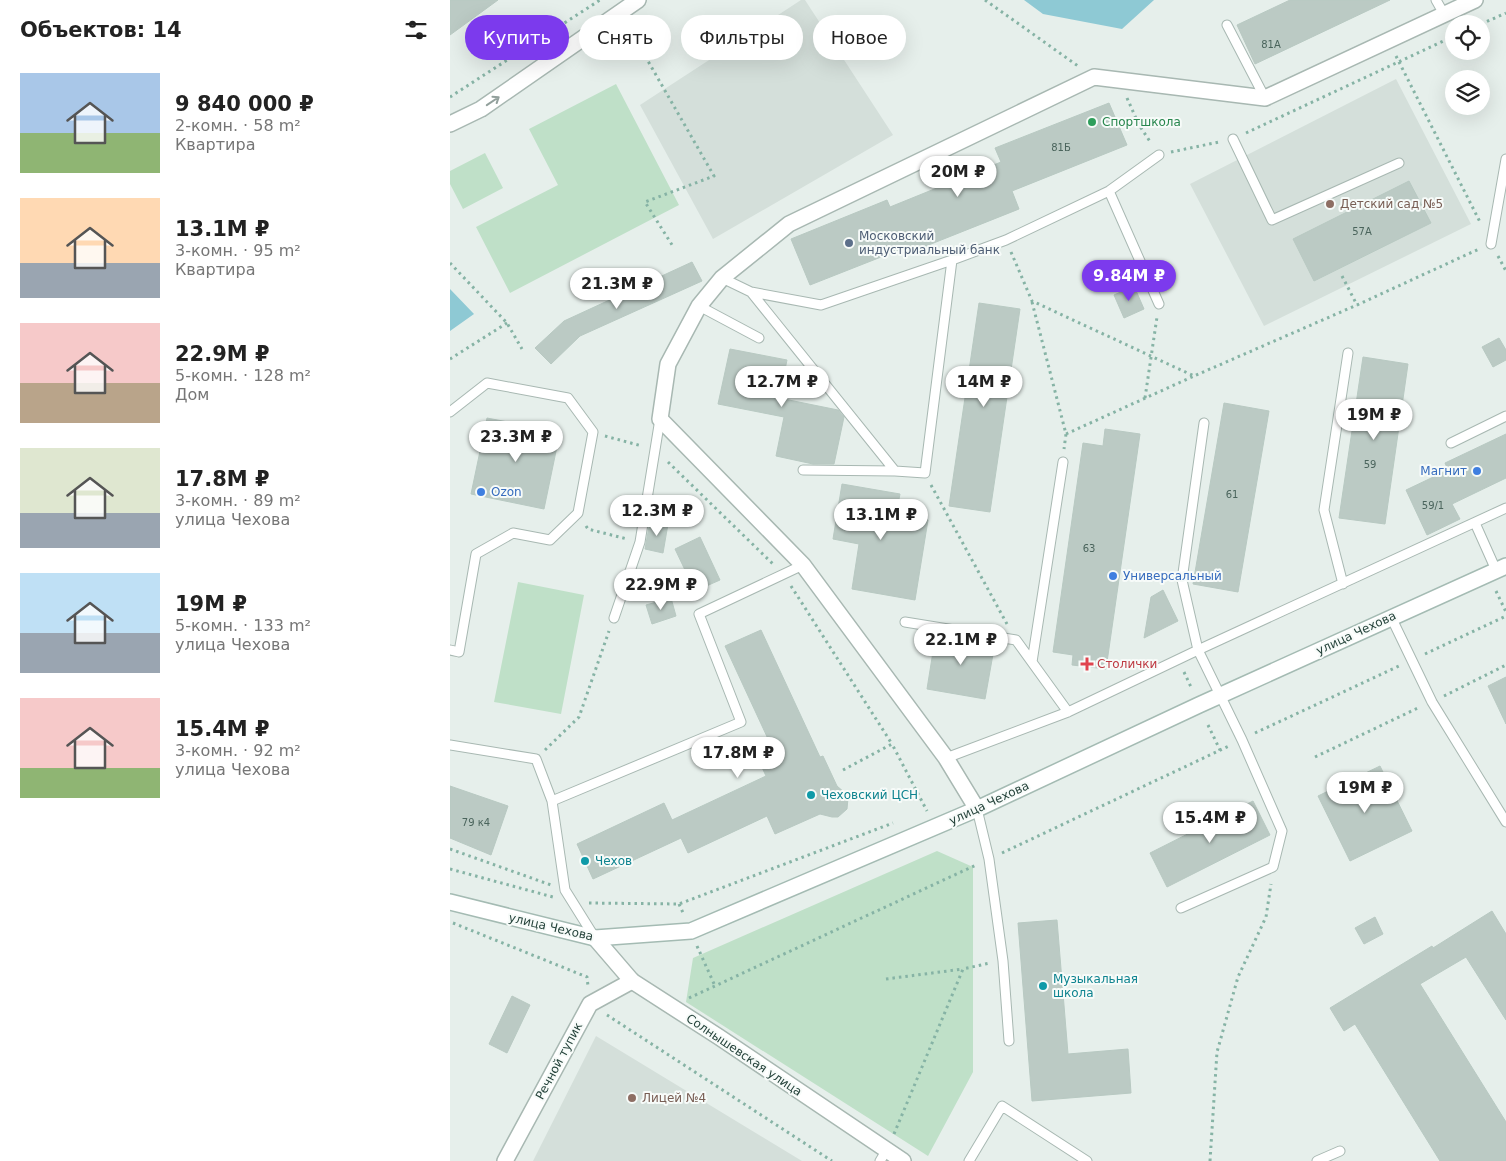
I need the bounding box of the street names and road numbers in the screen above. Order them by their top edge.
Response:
street label: улица Чехова [1314,608,1398,658]
street label: улица Чехова [947,778,1031,828]
street label: улица Чехова [507,910,595,944]
street label: Солнышевская улица [684,1011,804,1099]
street label: Речной тупик [533,1020,585,1102]

